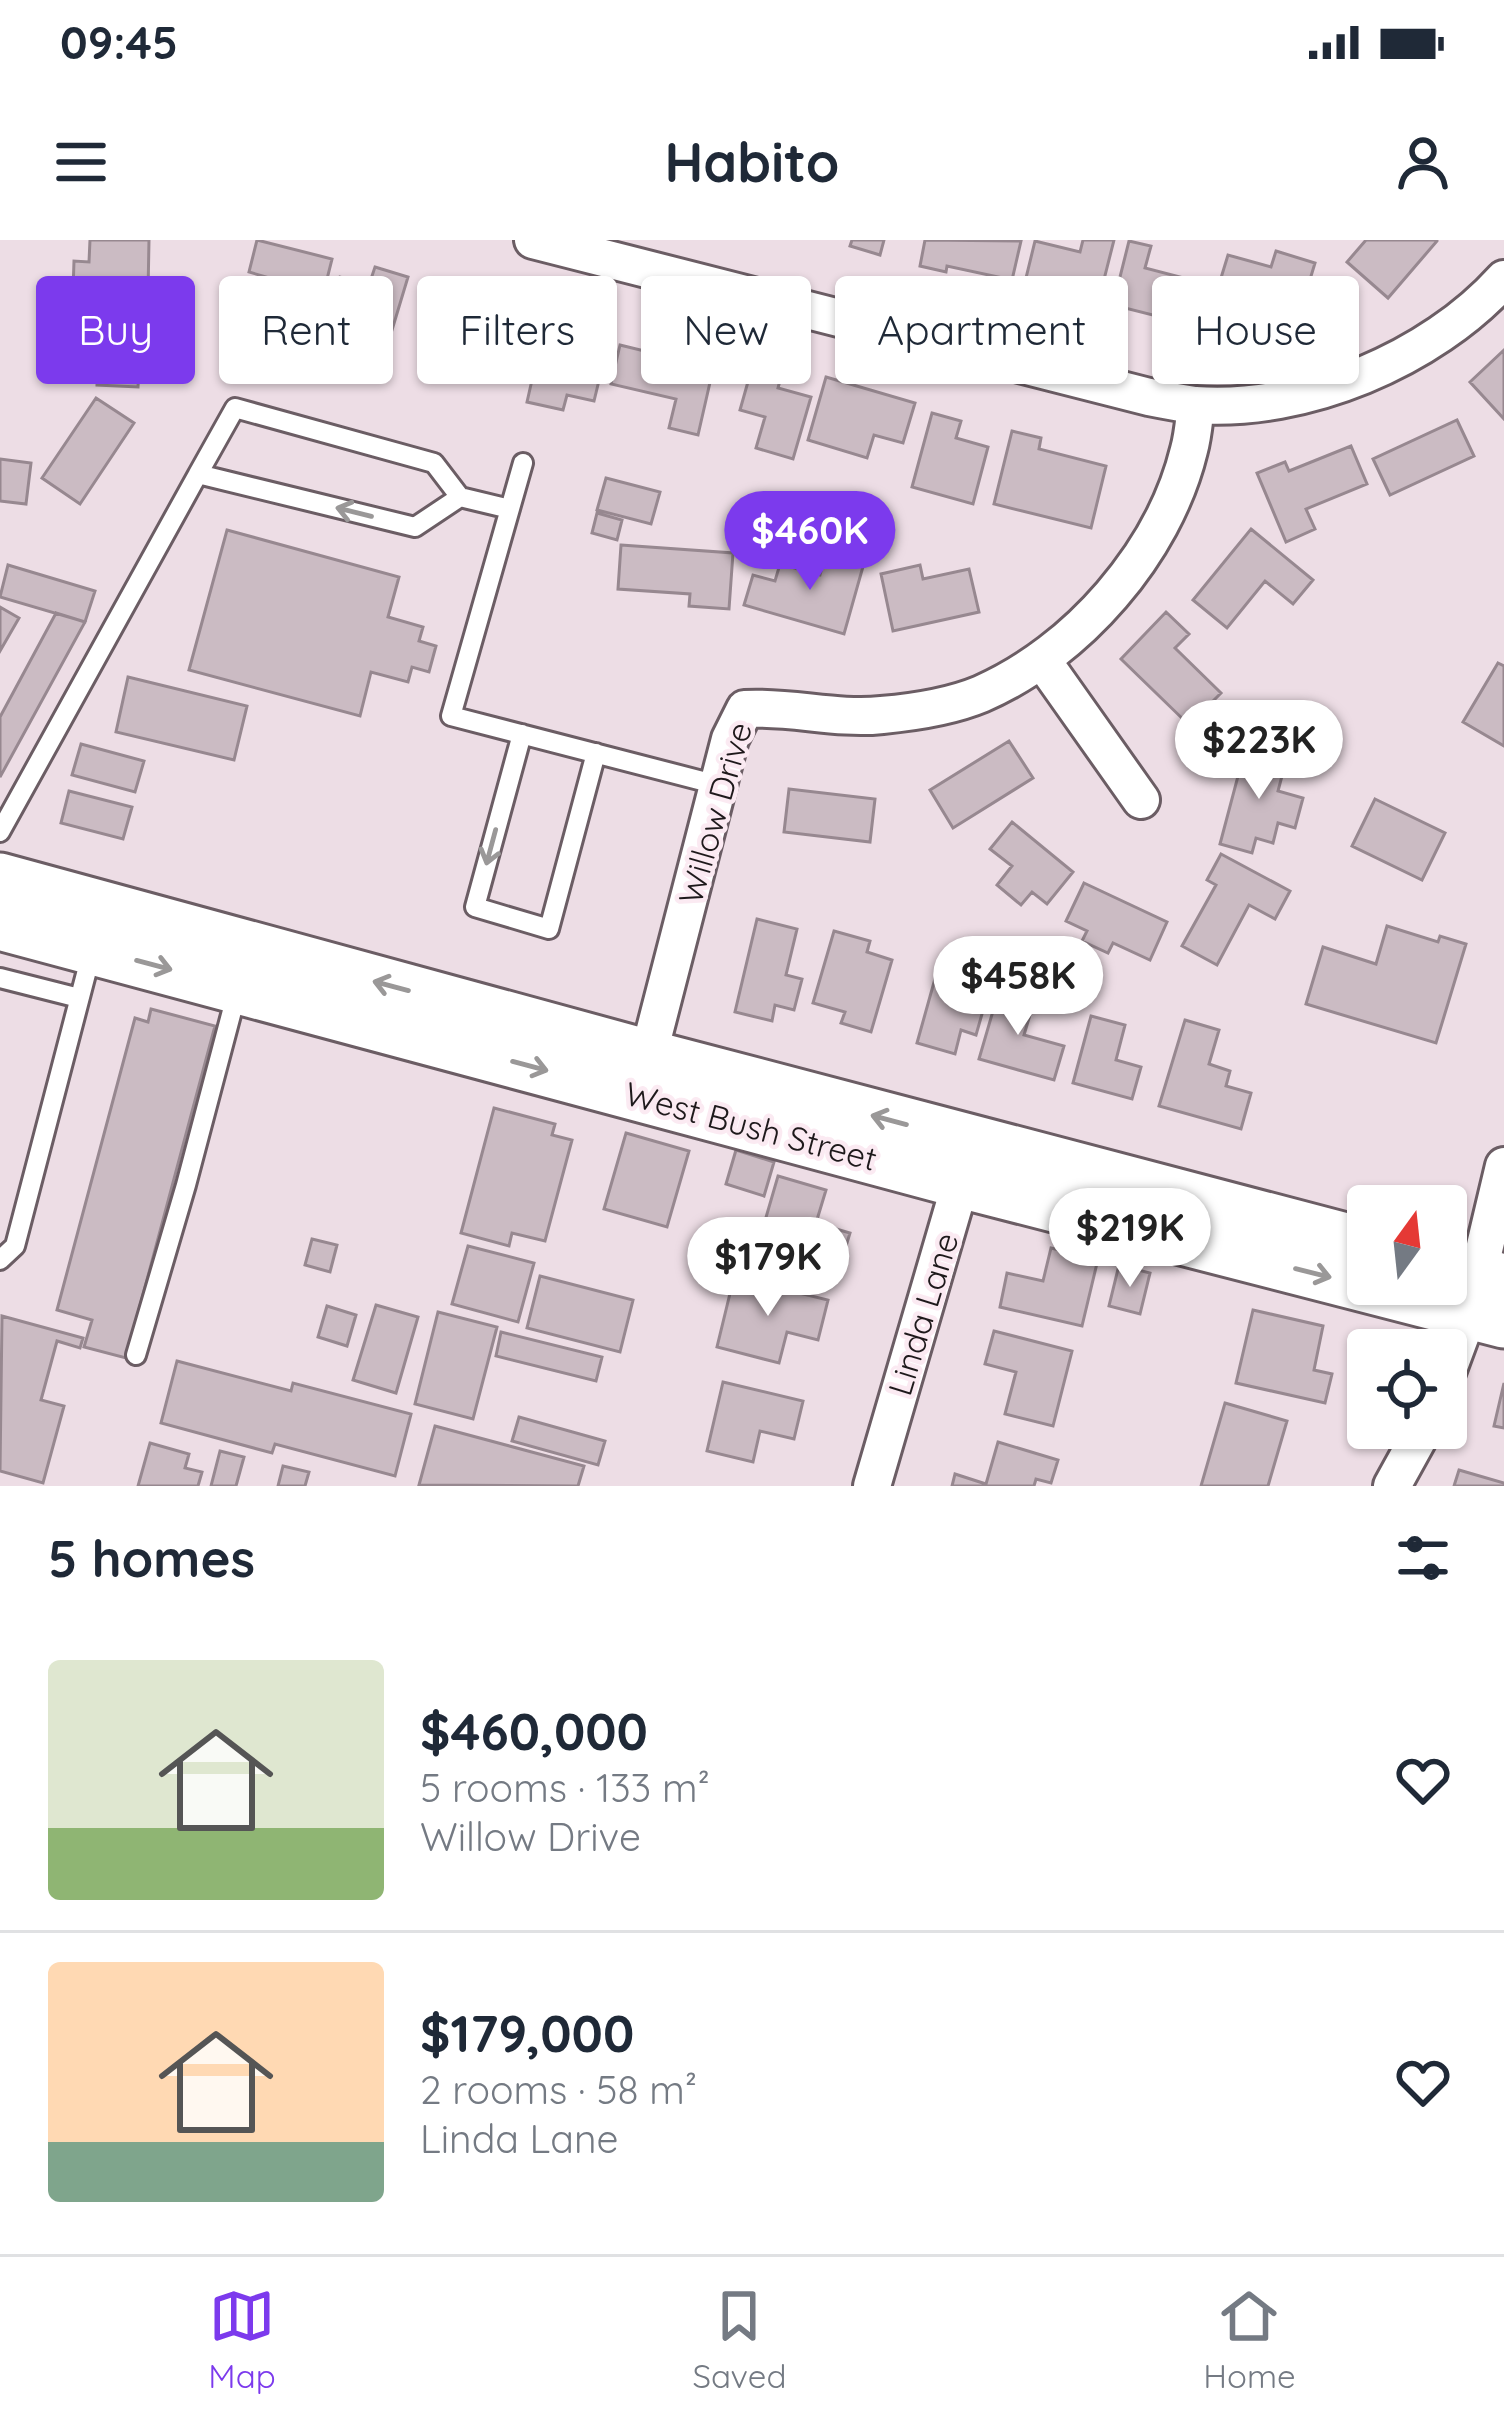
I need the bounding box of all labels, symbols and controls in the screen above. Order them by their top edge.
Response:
text: 09:45 [60,14,178,70]
text: Habito [665,128,839,196]
icon: menu [48,129,114,195]
icon: person [1390,129,1456,195]
chip: Buy [36,276,195,384]
chip: Rent [219,276,393,384]
chip: Filters [417,276,617,384]
chip: New [641,276,811,384]
chip: Apartment [835,276,1128,384]
chip: House [1152,276,1359,384]
pin: $460K [726,491,894,593]
one-way arrow [336,500,374,522]
text: $460K [751,505,869,554]
pin: $223K [1175,700,1343,802]
text: $223K [1202,714,1316,763]
street label: Willow Drive [669,717,760,908]
one-way arrow [479,828,501,866]
pin: $458K [934,936,1102,1038]
text: $458K [960,950,1076,999]
one-way arrow [134,956,172,978]
one-way arrow [373,973,411,995]
one-way arrow [510,1057,548,1079]
street label: West Bush Street [621,1072,882,1179]
one-way arrow [871,1107,909,1129]
north arrow [1347,1185,1467,1305]
map controls [1347,1185,1467,1449]
pin: $219K [1046,1188,1214,1290]
text: $219K [1076,1202,1184,1251]
pin: $179K [684,1217,852,1319]
street label: Linda Lane [878,1228,967,1400]
text: $179K [714,1231,822,1280]
one-way arrow [1294,1263,1332,1285]
button: locate [1347,1329,1467,1449]
icon: filters [1390,1525,1456,1591]
text: 5 homes [48,1526,255,1590]
text: $460,000 [420,1699,648,1763]
icon: home [144,1708,288,1852]
icon: heart [1390,1747,1456,1813]
text: 5 rooms · 133 m² [420,1763,710,1812]
text: Willow Drive [420,1812,641,1861]
text: $179,000 [420,2001,634,2065]
icon: home [144,2010,288,2154]
icon: heart [1390,2049,1456,2115]
text: 2 rooms · 58 m² [420,2065,697,2114]
text: Linda Lane [420,2114,619,2163]
tab: Map [208,2283,276,2396]
tab: Saved [692,2283,786,2396]
tab: Home [1203,2283,1296,2396]

